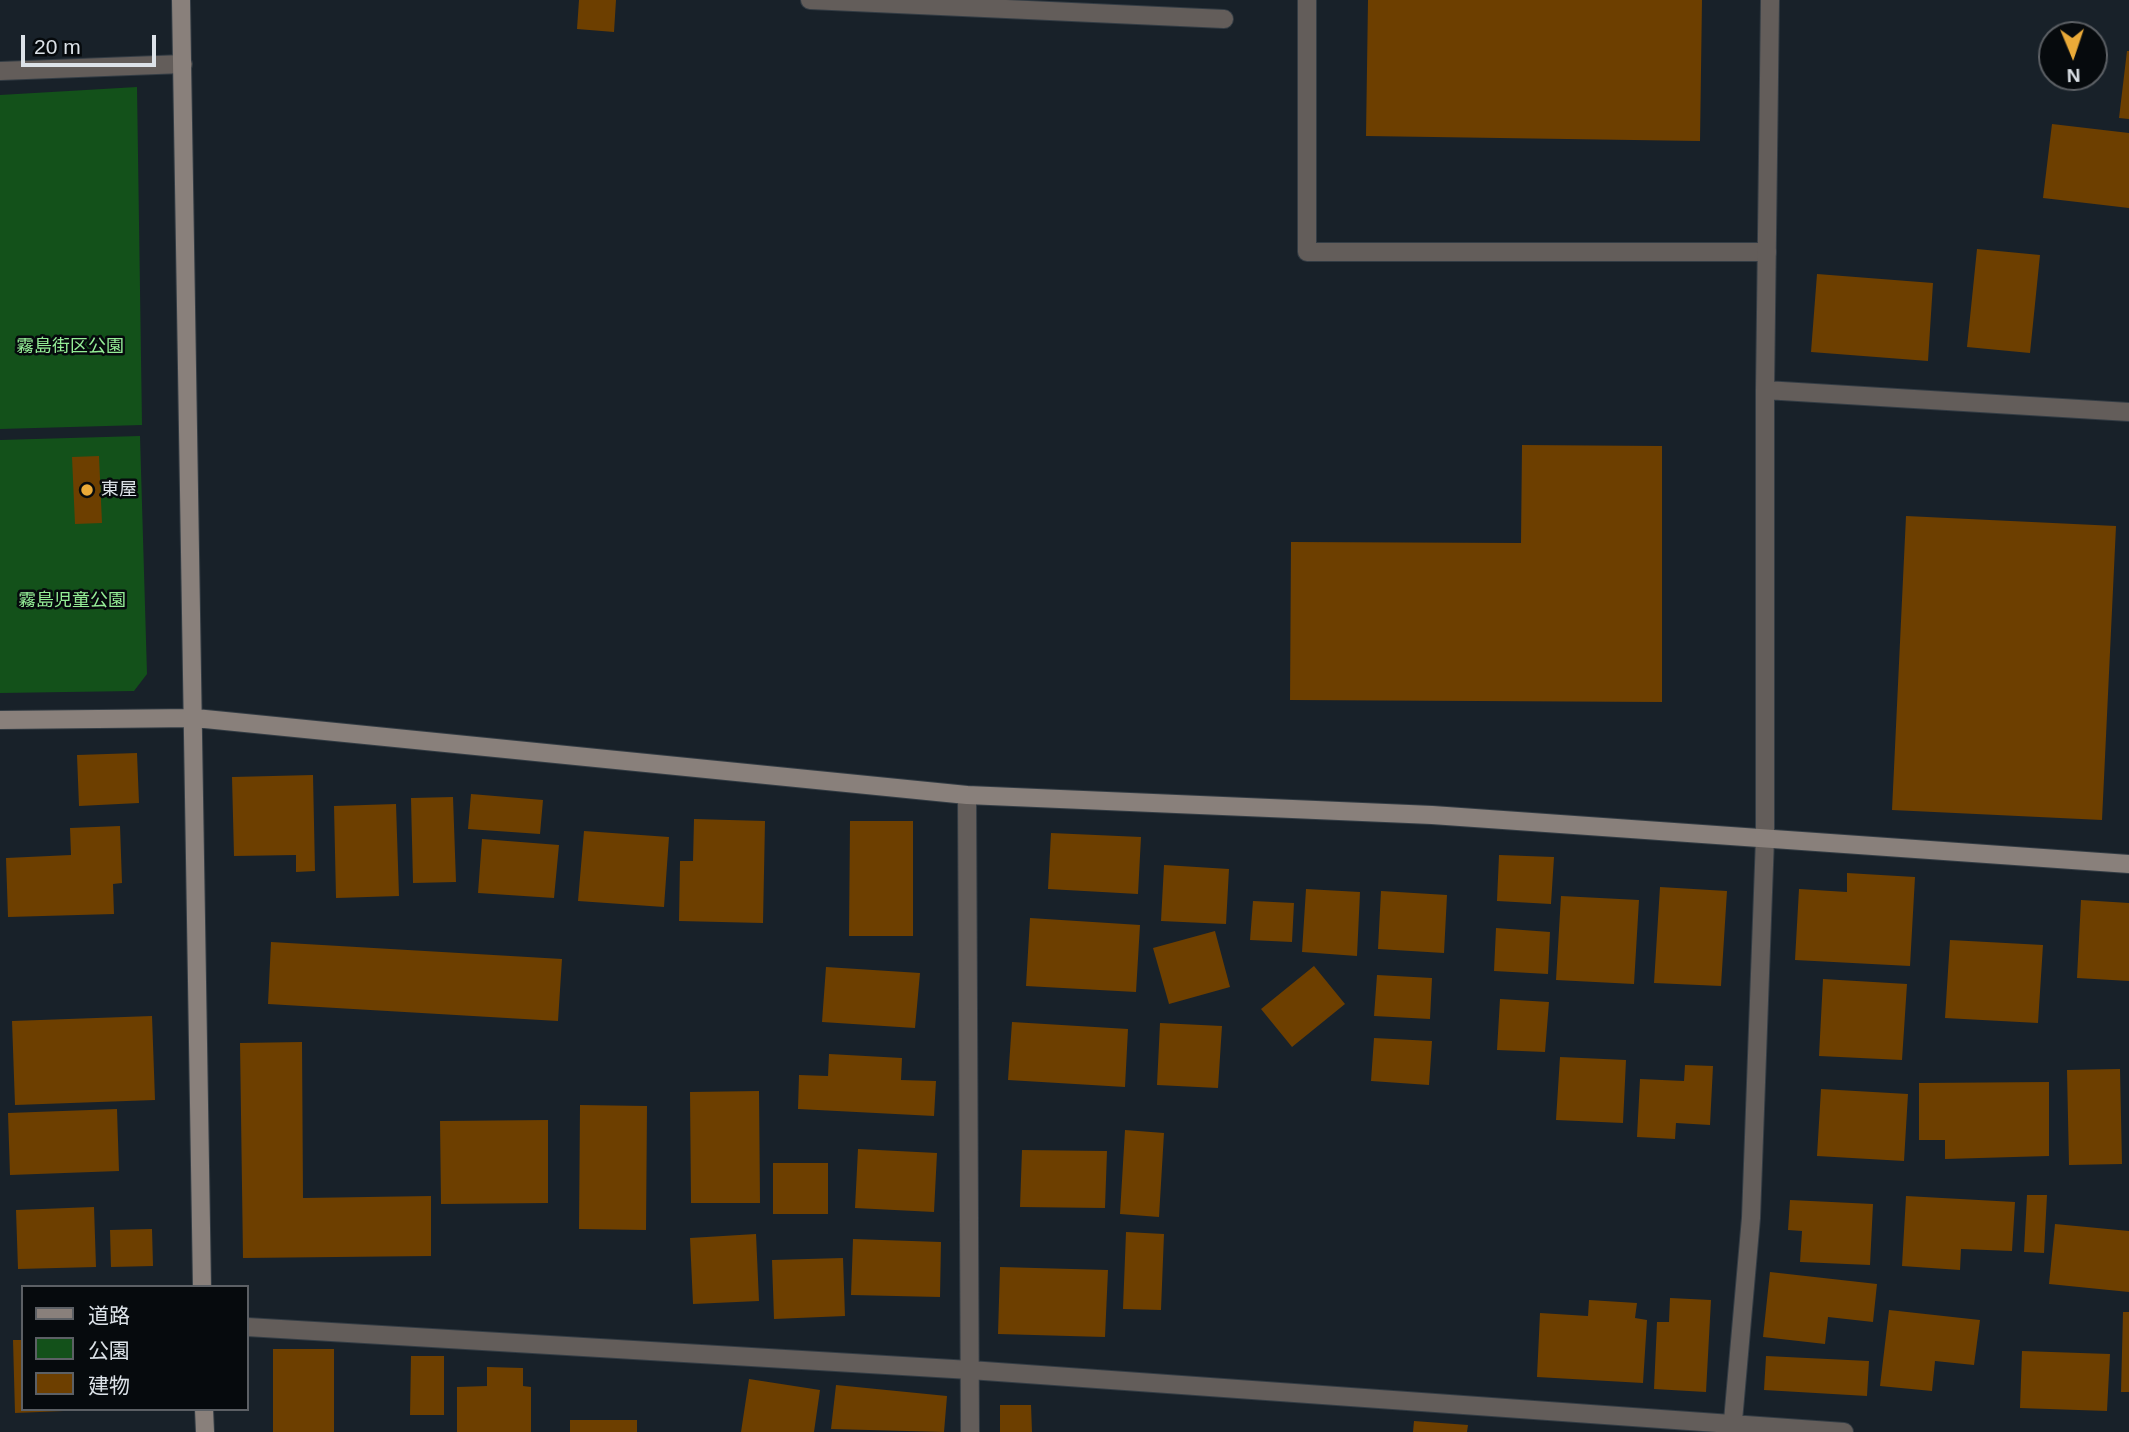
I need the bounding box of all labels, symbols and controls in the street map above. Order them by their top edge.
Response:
scale bar [24,21,159,65]
north arrow [2038,21,2108,91]
text: 20 m [34,35,81,58]
text: N [2066,65,2081,86]
park label: 霧島街区公園 [16,336,124,358]
place label: 東屋 [101,479,137,501]
marker: 東屋 [79,482,95,498]
park label: 霧島児童公園 [18,590,126,612]
legend [21,1285,248,1411]
text: 道路 [88,1304,130,1327]
text: 公園 [88,1339,130,1362]
text: 建物 [88,1374,130,1397]

